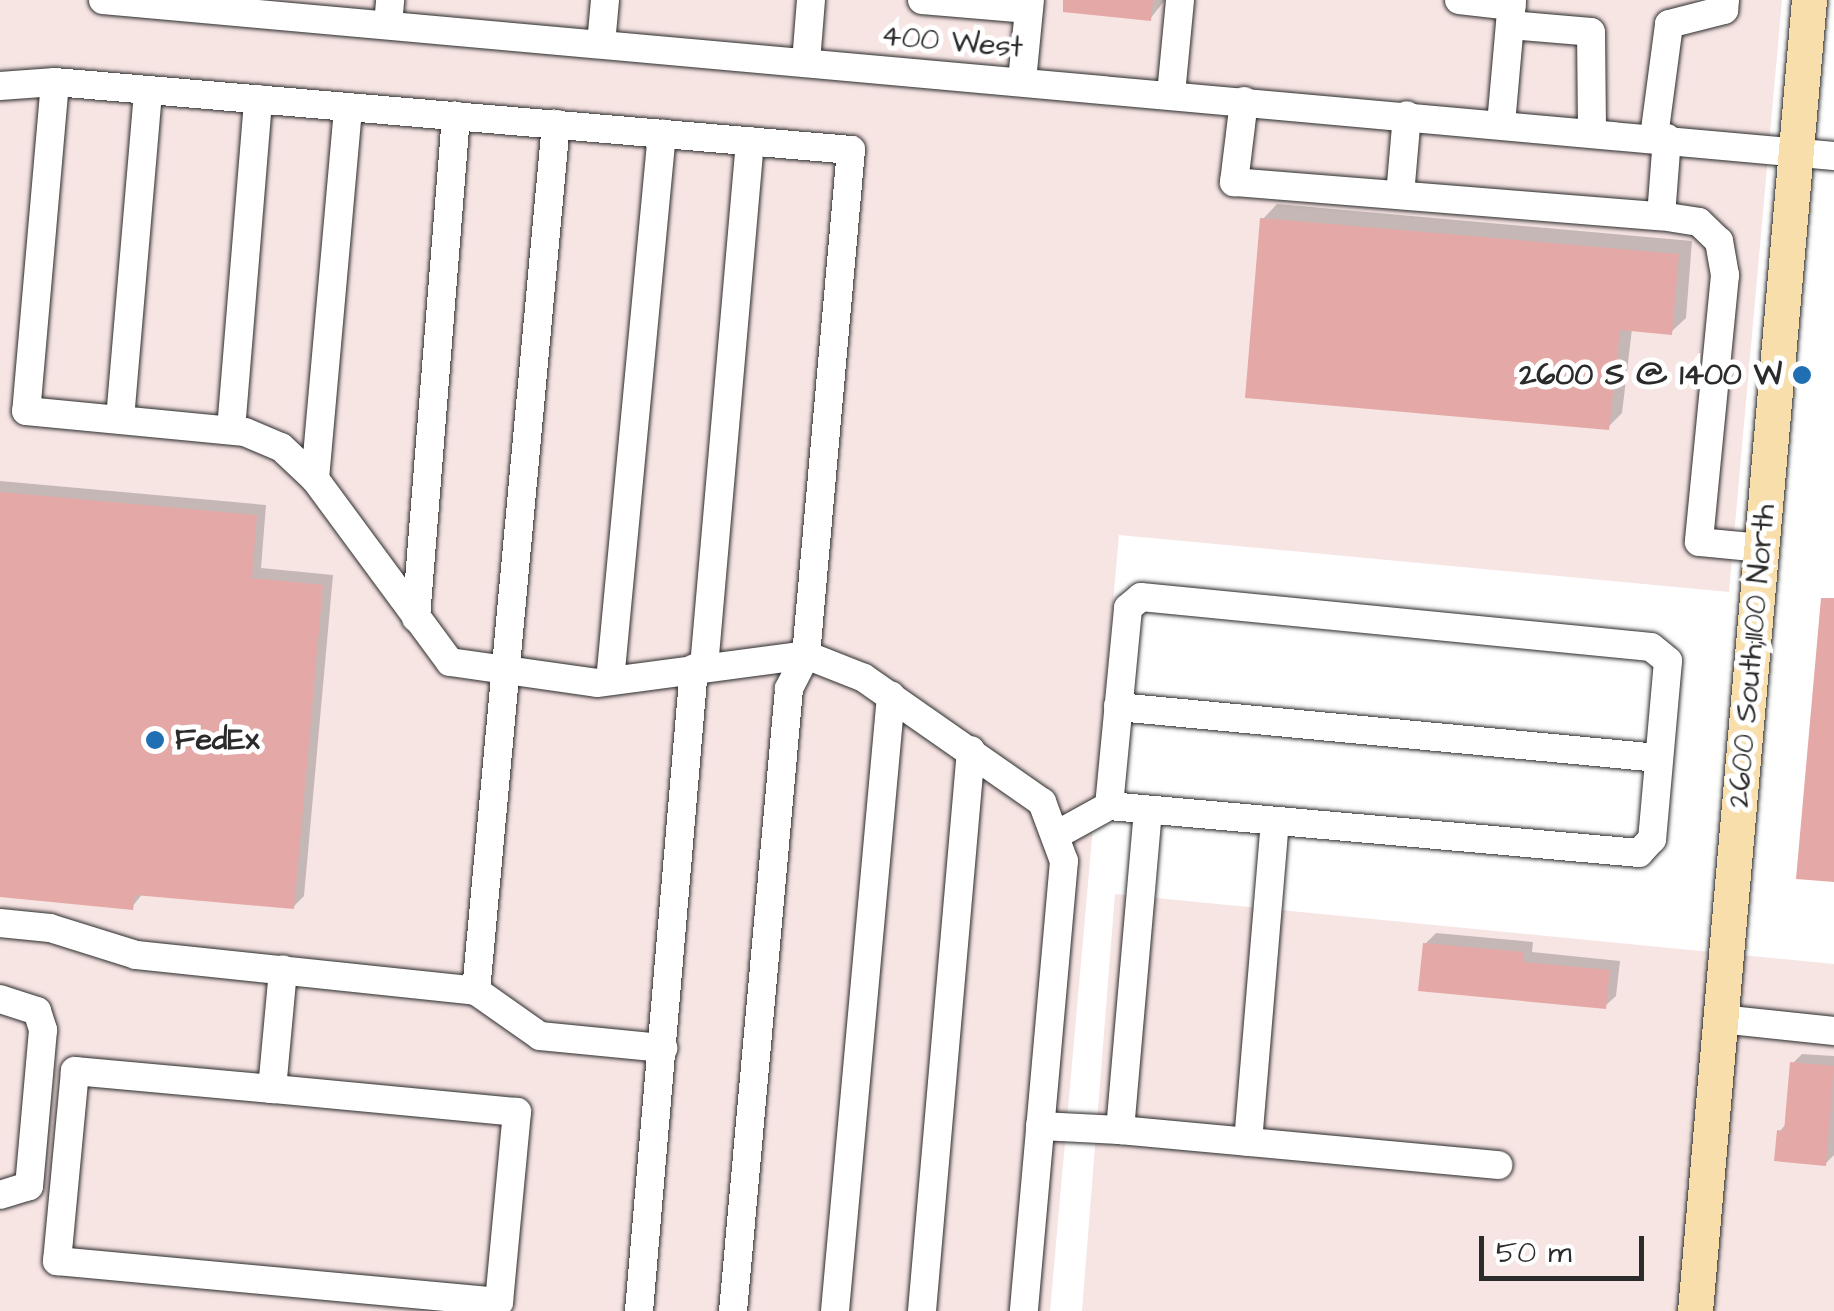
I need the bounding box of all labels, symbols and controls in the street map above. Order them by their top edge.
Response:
street label: 400 West [880,18,1024,66]
place label: 2600 S @ 1400 W [1519,357,1782,393]
marker: 2600 S @ 1400 W [1791,364,1813,386]
street label: 2600 South;1100 North [1721,503,1783,809]
place label: FedEx [175,722,259,758]
marker: FedEx [144,729,166,751]
scale bar [1484,1216,1649,1278]
text: 50 m [1496,1232,1572,1274]

